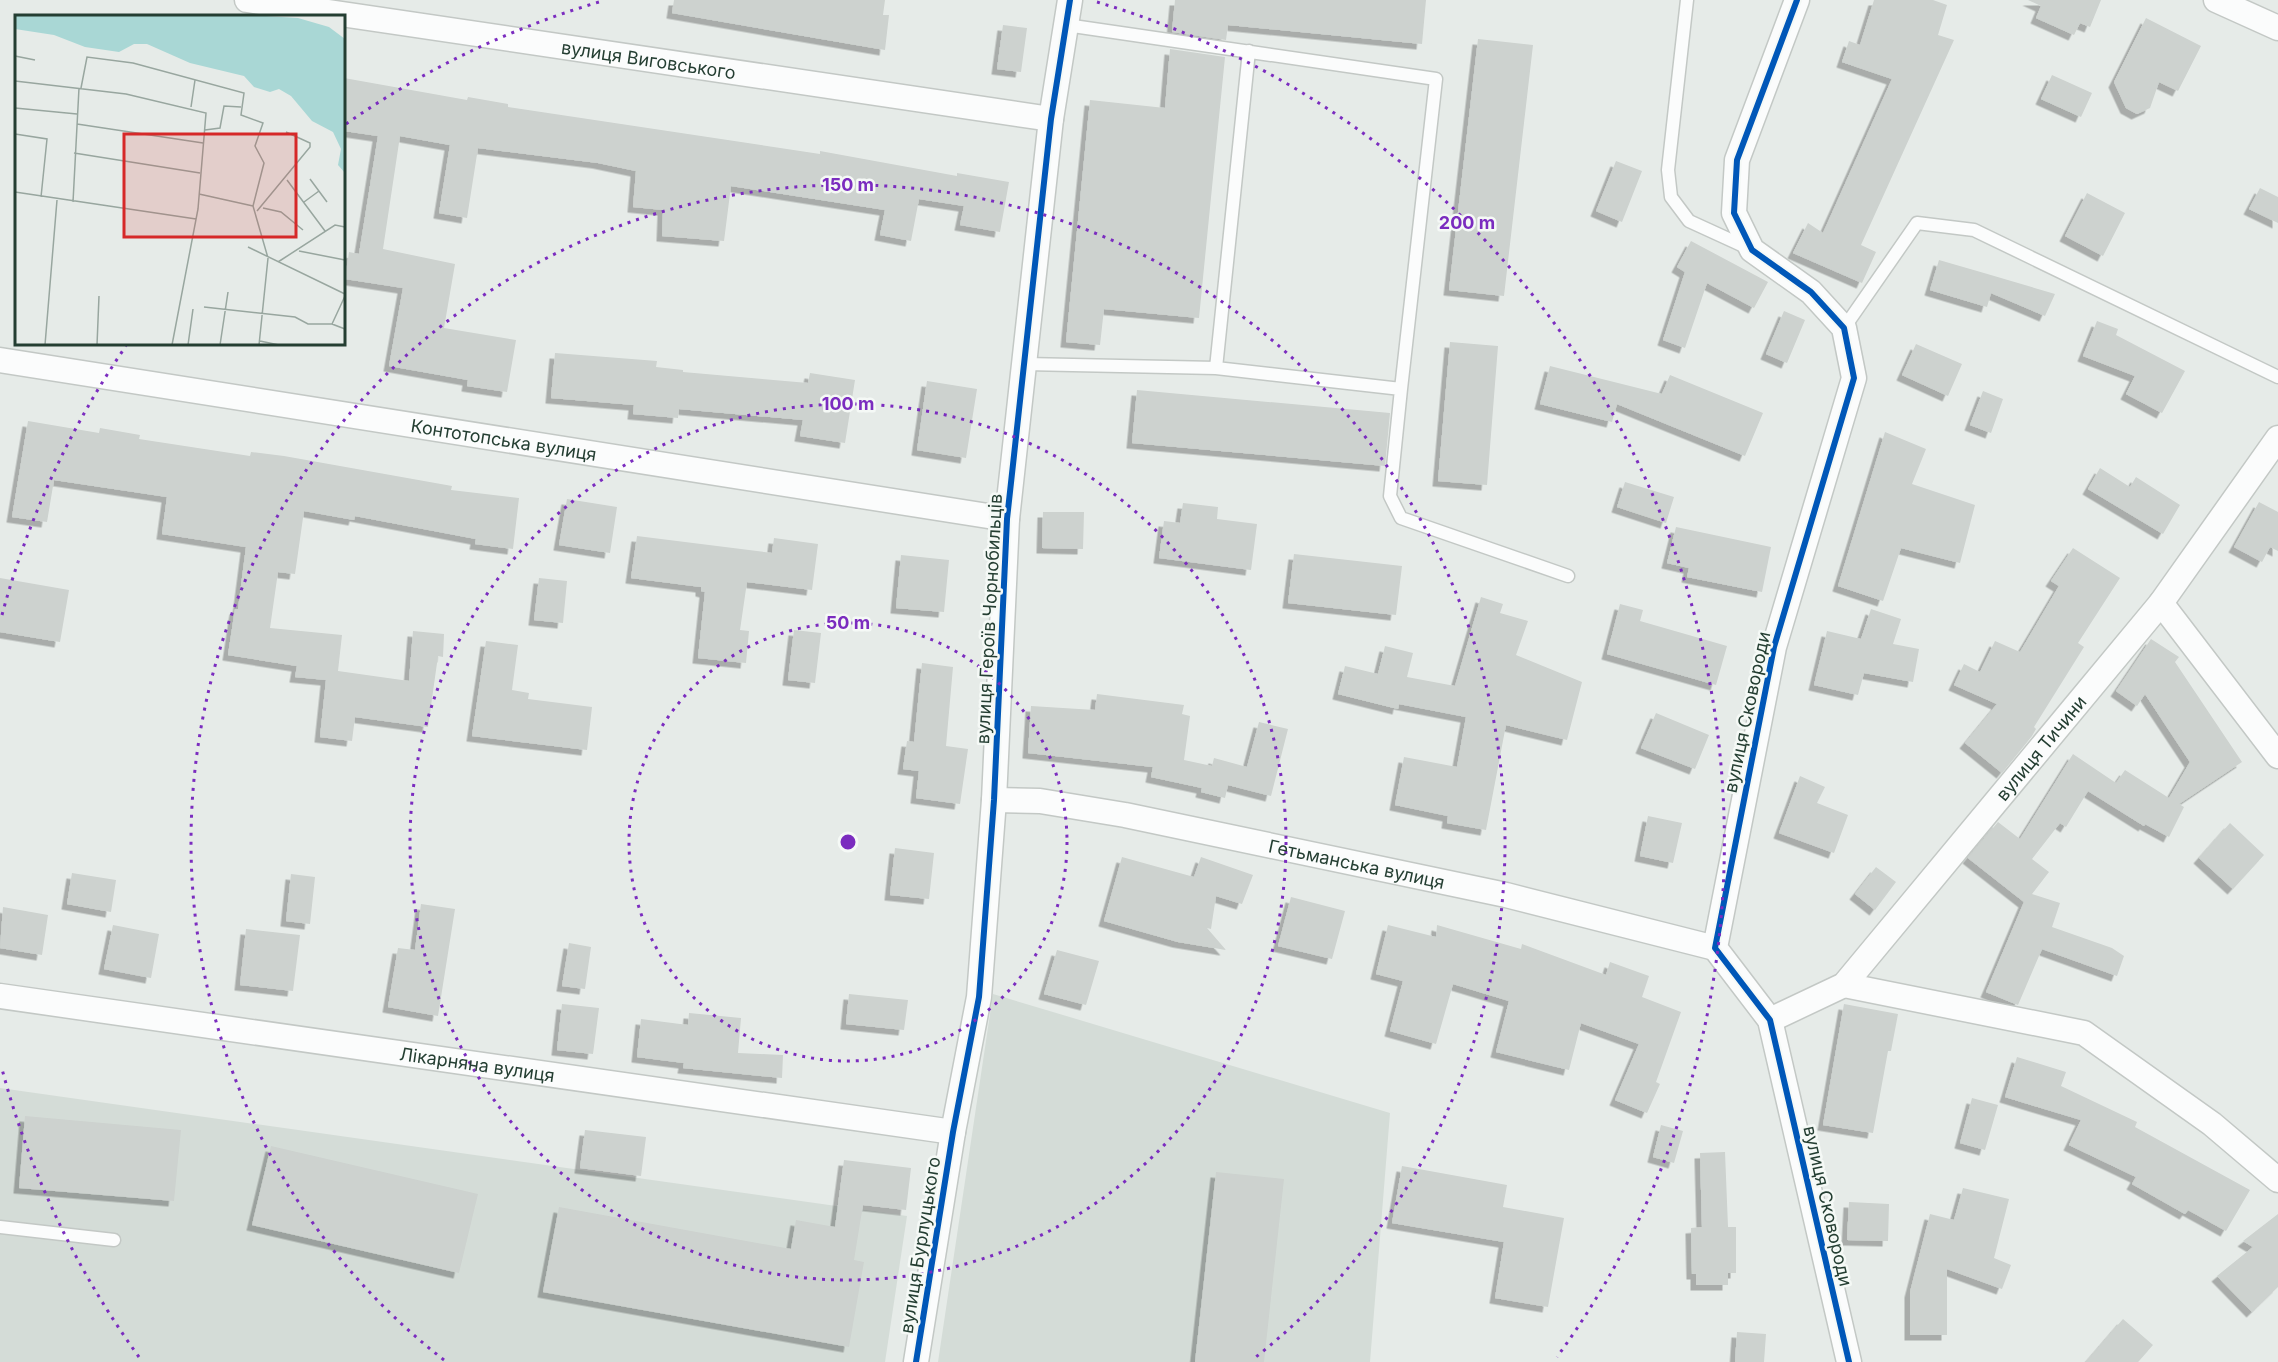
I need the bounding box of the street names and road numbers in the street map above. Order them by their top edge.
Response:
street label: вулиця Виговського [560,36,737,83]
street label: Контотопська вулиця [409,415,598,465]
street label: вулиця Героїв Чорнобильців [972,493,1006,745]
street label: вулиця Сковороди [1720,629,1774,795]
street label: вулиця Тичини [1991,691,2090,805]
street label: Гетьманська вулиця [1267,835,1447,892]
street label: Лікарняна вулиця [398,1043,556,1086]
street label: вулиця Сковороди [1799,1124,1857,1288]
street label: вулиця Бурлуцького [896,1155,944,1335]

